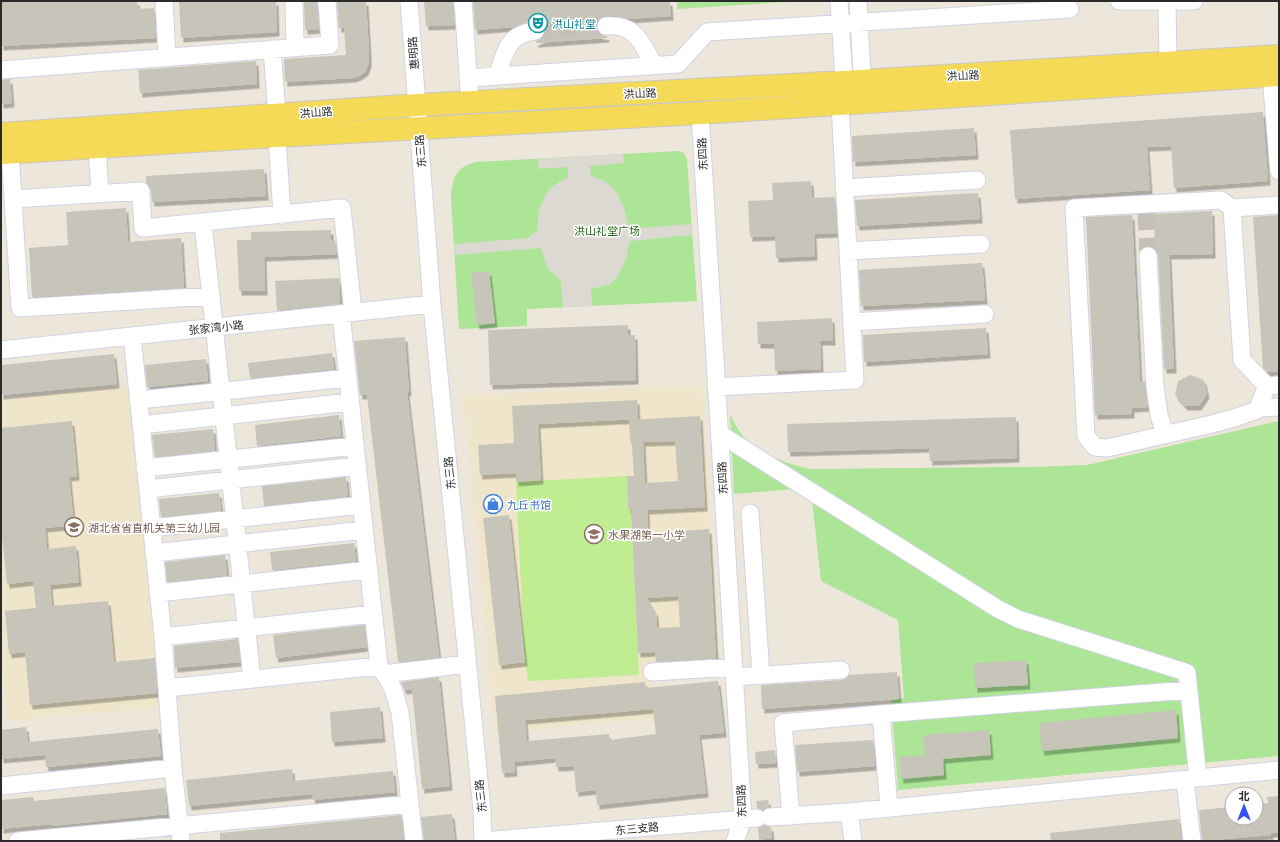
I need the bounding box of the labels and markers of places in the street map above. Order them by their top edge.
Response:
theatre icon: 洪山礼堂 [527,12,549,34]
place label: 洪山礼堂 [552,17,596,30]
shop icon: 九丘书馆 [482,493,504,515]
place label: 九丘书馆 [507,498,551,511]
school or university icon: 湖北省省直机关第三幼儿园 [63,516,85,538]
place label: 湖北省省直机关第三幼儿园 [88,521,220,534]
school or university icon: 水果湖第一小学 [583,523,605,545]
place label: 水果湖第一小学 [608,528,685,541]

